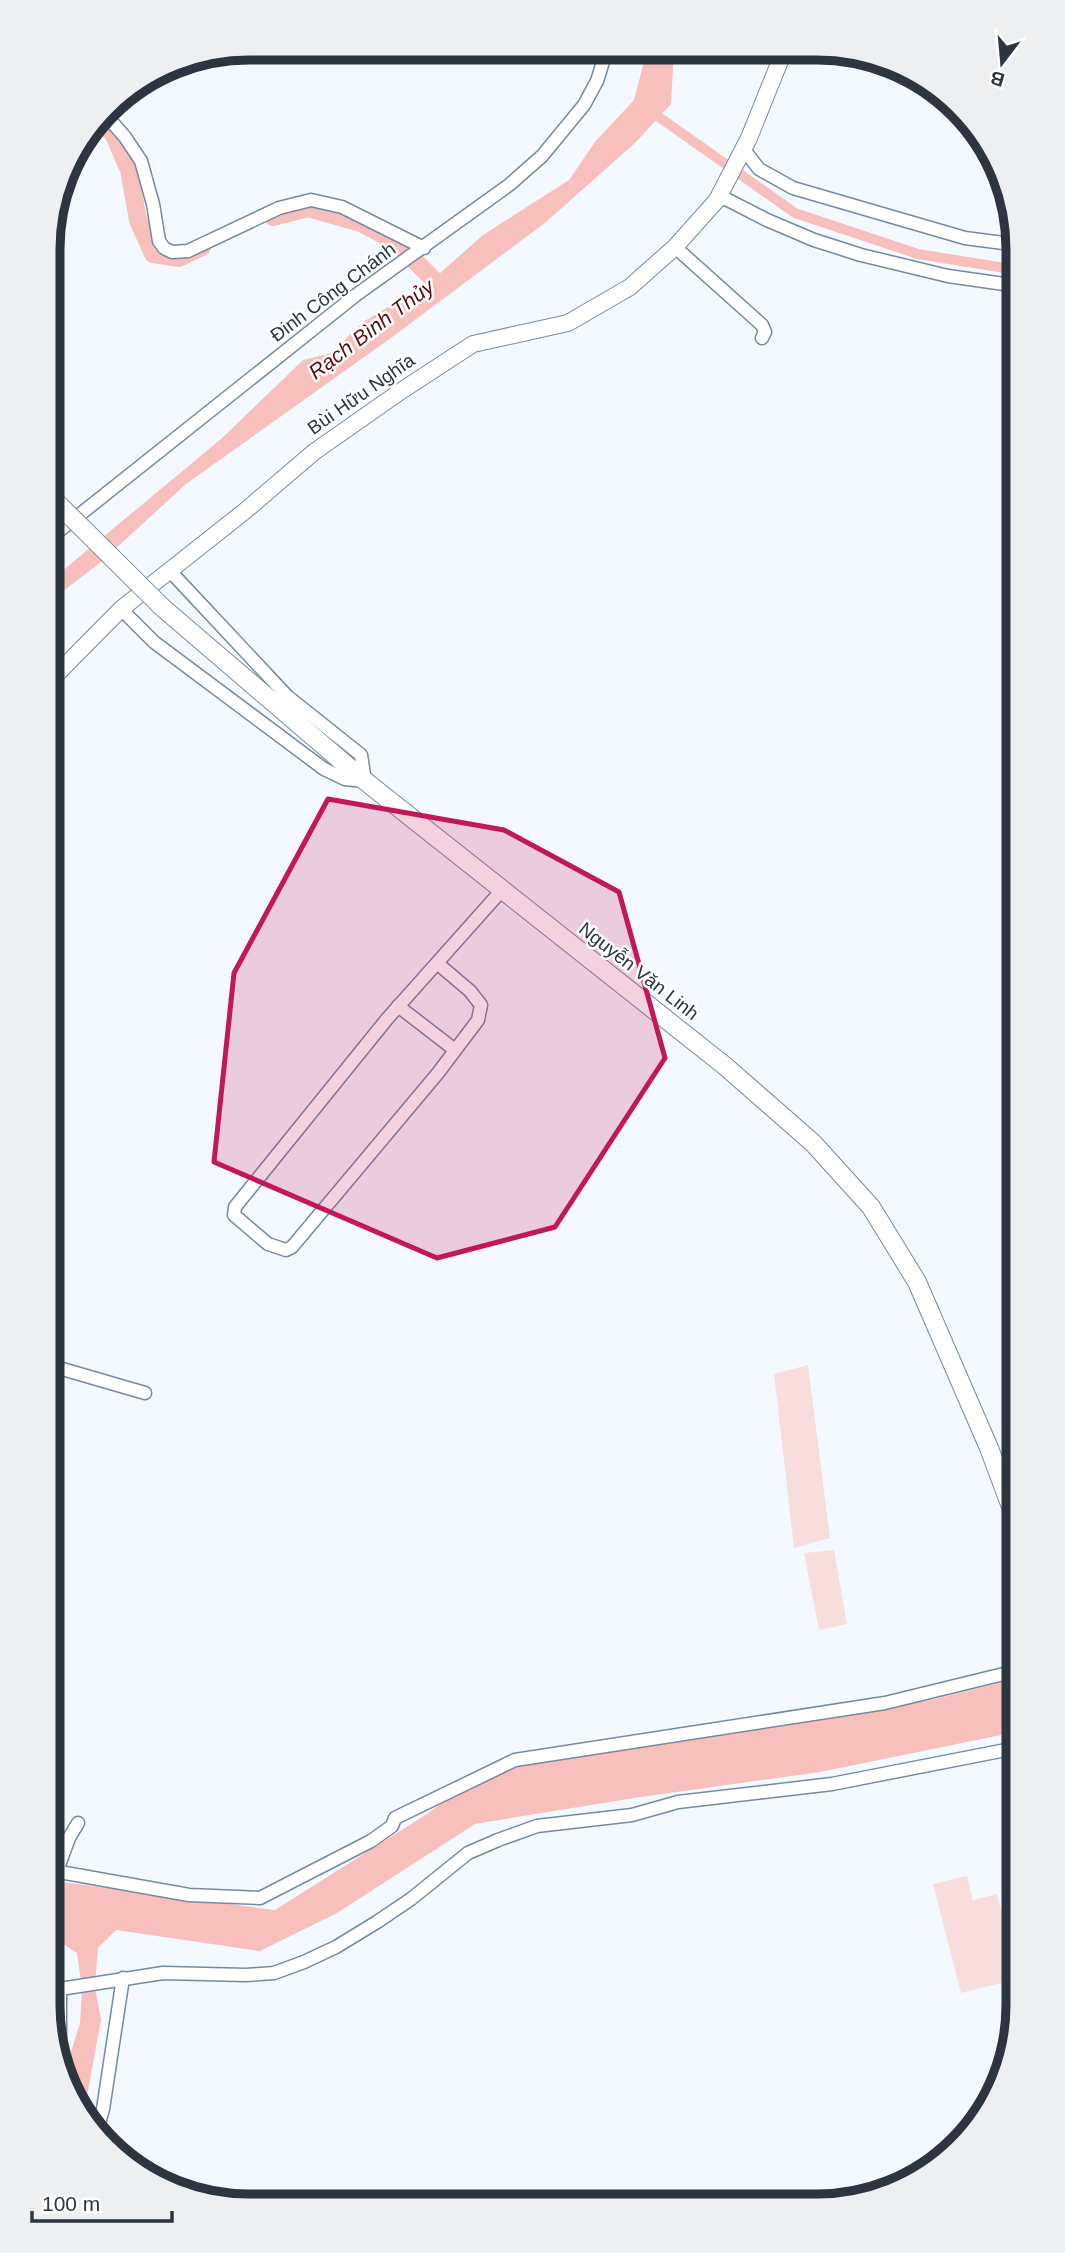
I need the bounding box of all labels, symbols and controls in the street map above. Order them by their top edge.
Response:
north arrow [967,28,1037,98]
text: B [988,67,1007,91]
street label: Đinh Công Chánh [266,238,400,346]
water label: Rạch Bình Thủy [304,274,439,383]
street label: Bùi Hữu Nghĩa [303,349,419,439]
street label: Nguyễn Văn Linh [575,918,703,1024]
scale bar [32,2180,172,2224]
text: 100 m [42,2192,100,2215]

